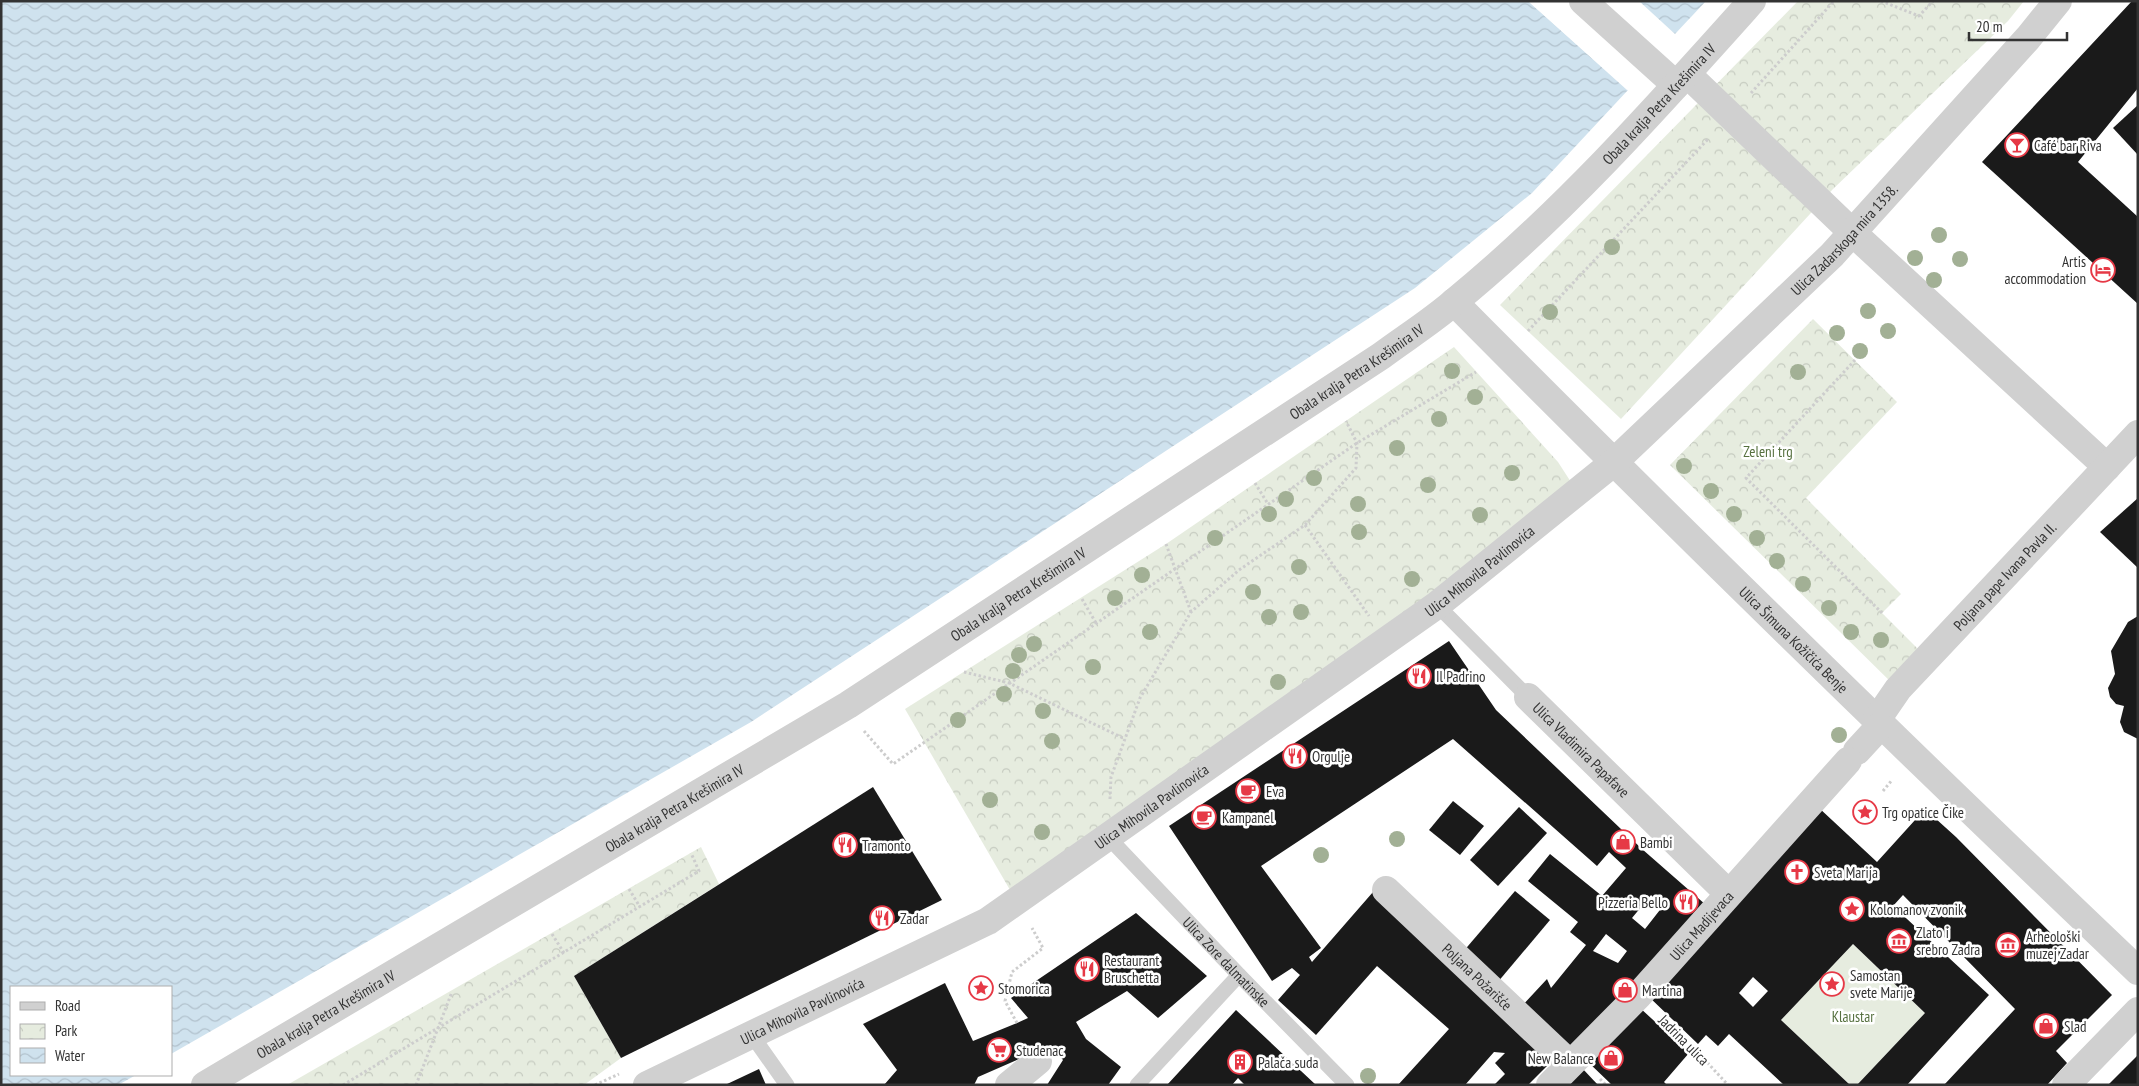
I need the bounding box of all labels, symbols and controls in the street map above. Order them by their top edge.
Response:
scale bar [1969,10,2066,42]
text: 20 m [1976,17,2002,36]
street label: Obala kralja Petra Krešimira IV [1598,39,1719,168]
bar icon: Café bar Riva [2004,132,2030,158]
place label: Café bar Riva [2034,136,2102,155]
street label: Ulica Zadarskoga mira 1358. [1786,179,1902,299]
place label: Artis accommodation [2004,252,2086,288]
hotel icon: Artis accommodation [2090,257,2116,283]
street label: Obala kralja Petra Krešimira IV [1285,319,1427,423]
park label: Zeleni trg [1743,442,1793,461]
street label: Poljana pape Ivana Pavla II. [1949,518,2060,634]
street label: Ulica Mihovila Pavlinovića [1421,521,1538,620]
street label: Obala kralja Petra Krešimira IV [947,542,1089,645]
street label: Ulica Šimuna Kožičića Benje [1736,582,1853,697]
restaurant icon: Il Padrino [1406,663,1432,689]
place label: Il Padrino [1436,667,1485,686]
street label: Ulica Vladimira Papafave [1529,698,1634,801]
restaurant icon: Orgulje [1282,743,1308,769]
place label: Orgulje [1312,747,1350,766]
street label: Obala kralja Petra Krešimira IV [601,759,747,856]
street label: Ulica Mihovila Pavlinovića [1091,759,1212,853]
cafe icon: Eva [1235,778,1261,804]
place label: Eva [1266,782,1284,801]
place icon: Trg opatice Čike [1852,799,1878,825]
place label: Trg opatice Čike [1882,803,1964,822]
cafe icon: Kampanel [1191,804,1217,830]
place label: Kampanel [1222,808,1274,827]
shop icon: Bambi [1610,829,1636,855]
restaurant icon: Tramonto [832,832,858,858]
place label: Bambi [1640,833,1673,852]
place label: Tramonto [862,836,911,855]
church icon: Sveta Marija [1784,859,1810,885]
place label: Sveta Marija [1814,863,1878,882]
street label: Ulica Madijevaca [1665,887,1737,964]
restaurant icon: Pizzeria Bello [1673,889,1699,915]
place label: Pizzeria Bello [1598,893,1668,912]
place icon: Kolomanov zvonik [1839,896,1865,922]
place label: Kolomanov zvonik [1870,900,1964,919]
restaurant icon: Zadar [869,905,895,931]
place label: Zadar [900,909,930,928]
street label: Ulica Zore dalmatinske [1179,913,1274,1011]
place label: Zlato i srebro Zadra [1916,923,1980,959]
place label: Arheološki muzej Zadar [2026,927,2090,963]
museum icon: Zlato i srebro Zadra [1886,928,1912,954]
museum icon: Arheološki muzej Zadar [1995,932,2021,958]
street label: Poljana Požarišće [1439,939,1516,1014]
place label: Restaurant Bruschetta [1104,951,1159,987]
restaurant icon: Restaurant Bruschetta [1074,956,1100,982]
street label: Obala kralja Petra Krešimira IV [253,965,398,1062]
place label: Samostan svete Marije [1850,966,1913,1002]
place icon: Samostan svete Marije [1819,971,1845,997]
street label: Ulica Mihovila Pavlinovića [737,973,867,1048]
place icon: Stomorica [968,975,994,1001]
shop icon: Martina [1612,977,1638,1003]
place label: Stomorica [998,979,1050,998]
place label: Martina [1642,981,1682,1000]
legend [10,986,172,1076]
text: Road [55,996,81,1015]
park label: Klaustar [1832,1007,1875,1026]
street label: Jadrina ulica [1654,1010,1713,1069]
shop icon: Slad [2033,1013,2059,1039]
place label: Slad [2064,1017,2086,1036]
text: Park [55,1021,77,1040]
supermarket icon: Studenac [986,1037,1012,1063]
place label: Studenac [1016,1041,1064,1060]
shop icon: New Balance [1598,1045,1624,1071]
text: Water [55,1046,86,1065]
building icon: Palača suda [1227,1049,1253,1075]
place label: New Balance [1528,1049,1594,1068]
place label: Palača suda [1258,1053,1318,1072]

